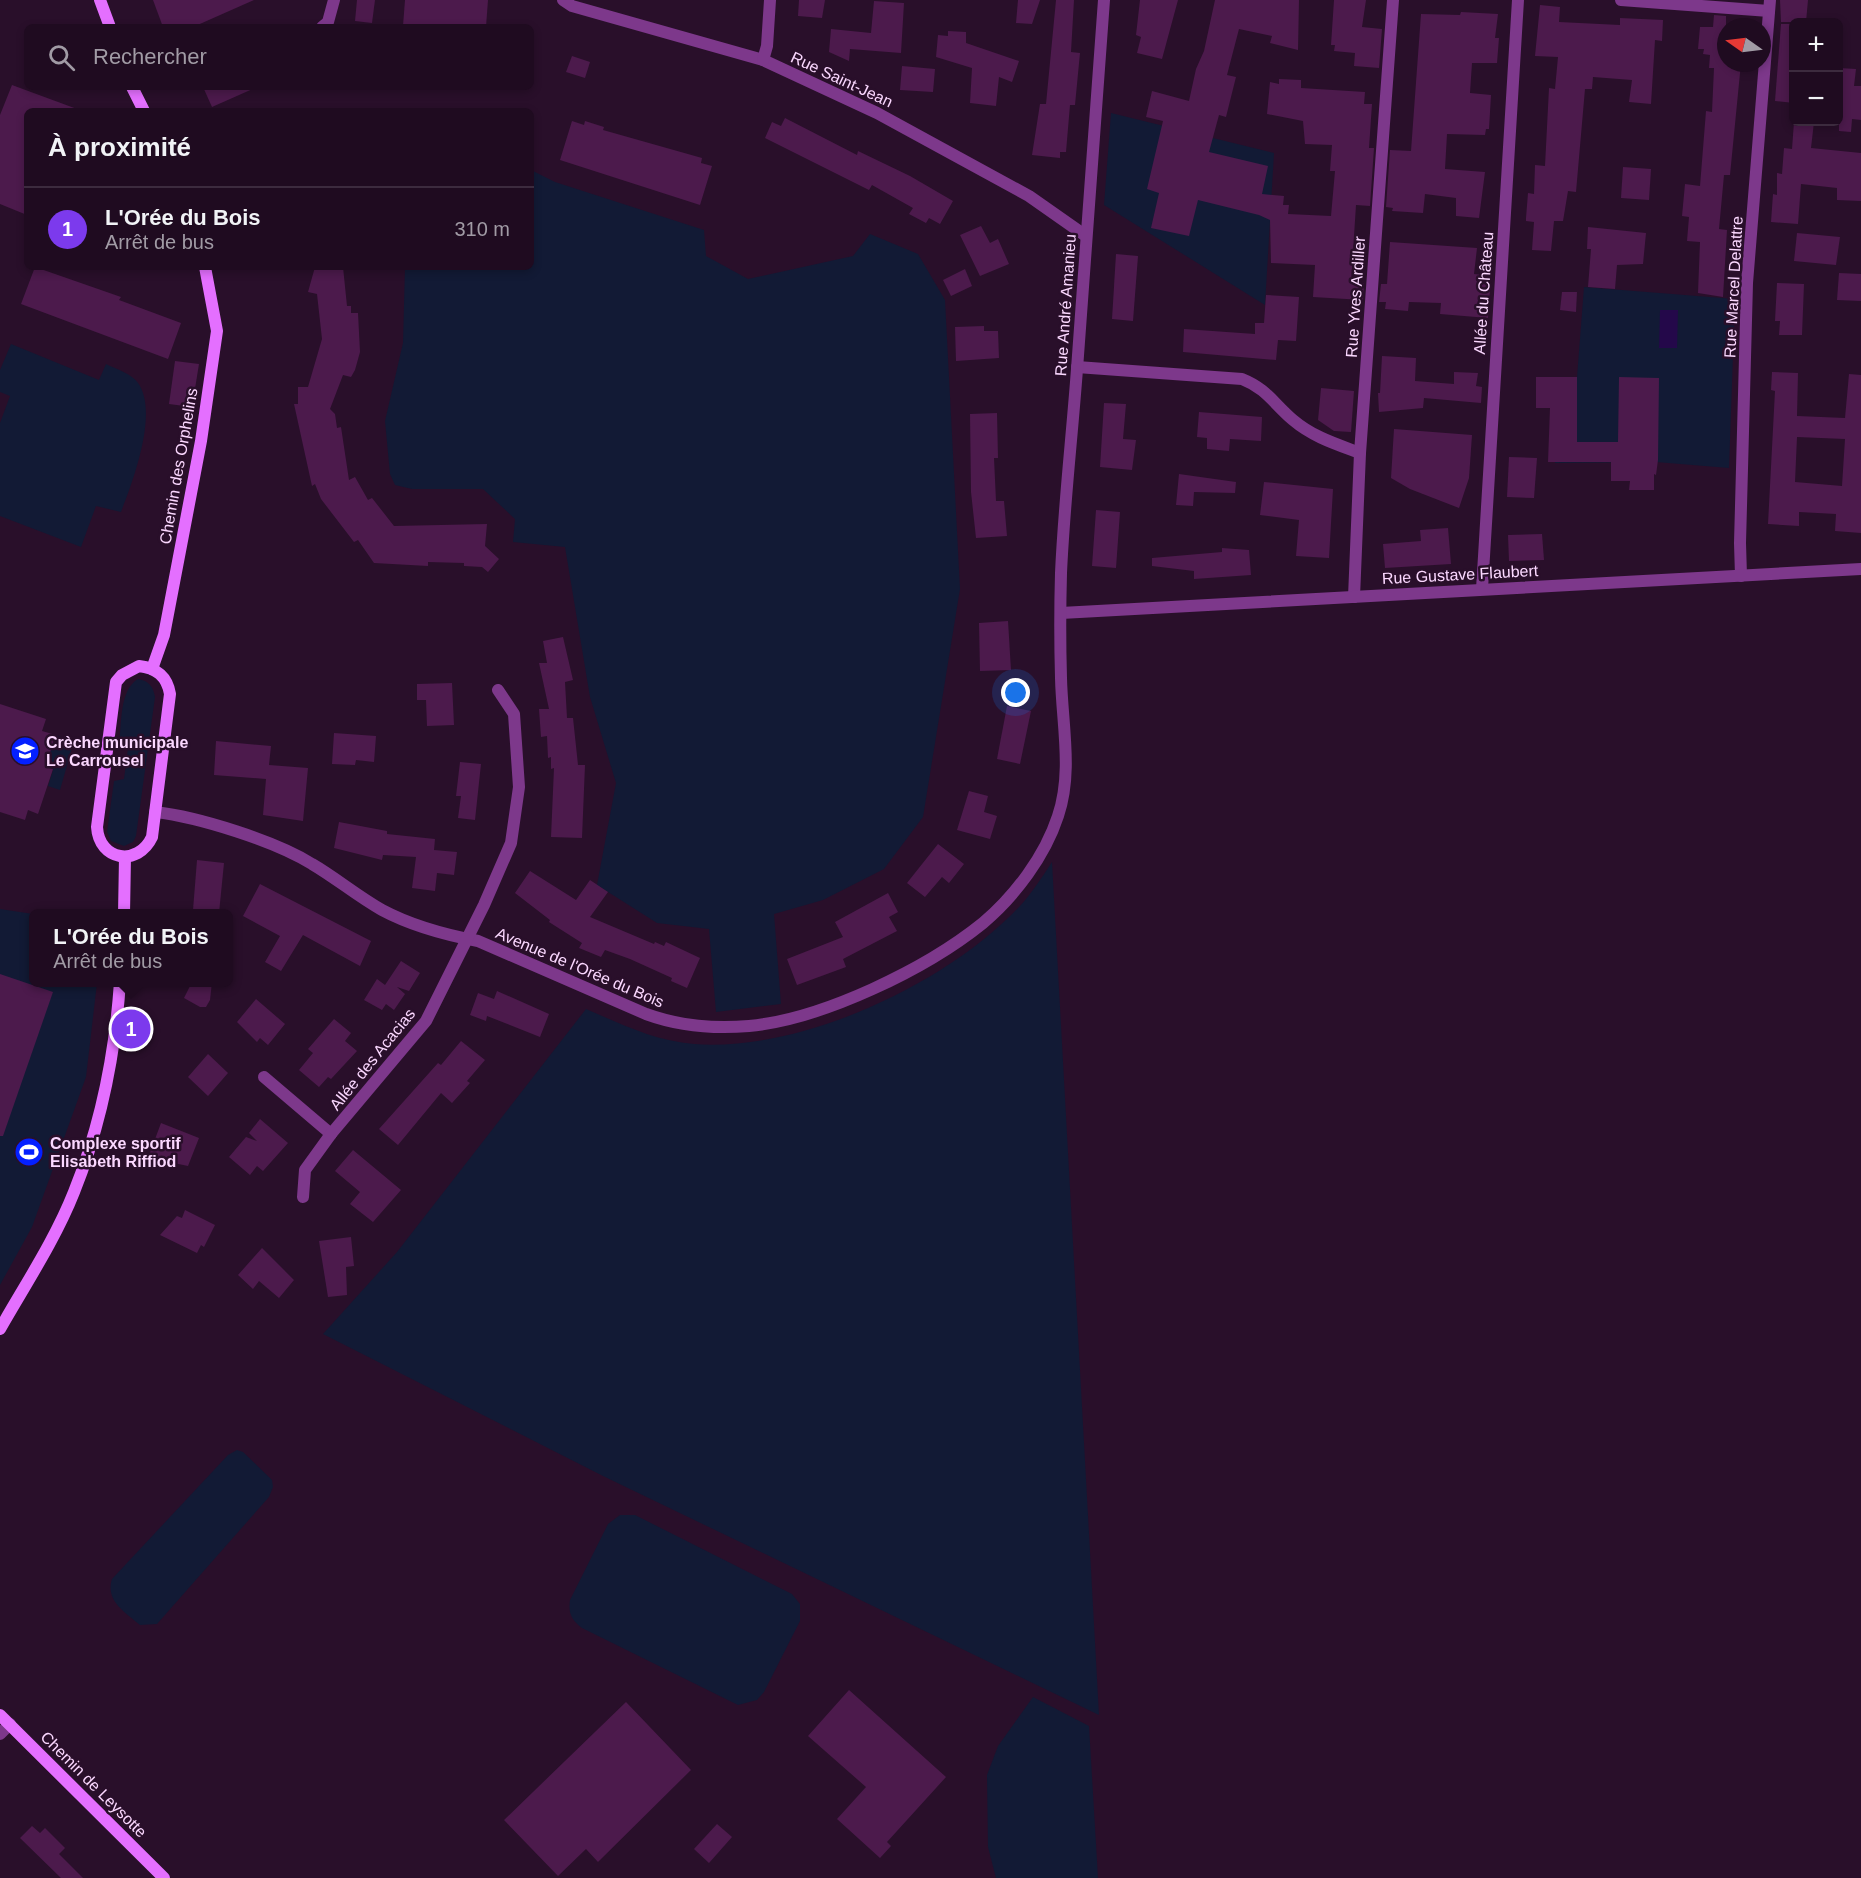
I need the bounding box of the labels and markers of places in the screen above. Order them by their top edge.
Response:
place label: Crèche municipale Le Carrousel [46,734,188,769]
school or university icon: Crèche municipale Le Carrousel [9,735,41,767]
pin: 1 [112,1006,150,1052]
place label: Complexe sportif Elisabeth Riffiod [50,1135,181,1170]
sports icon: Complexe sportif Elisabeth Riffiod [13,1136,45,1168]

